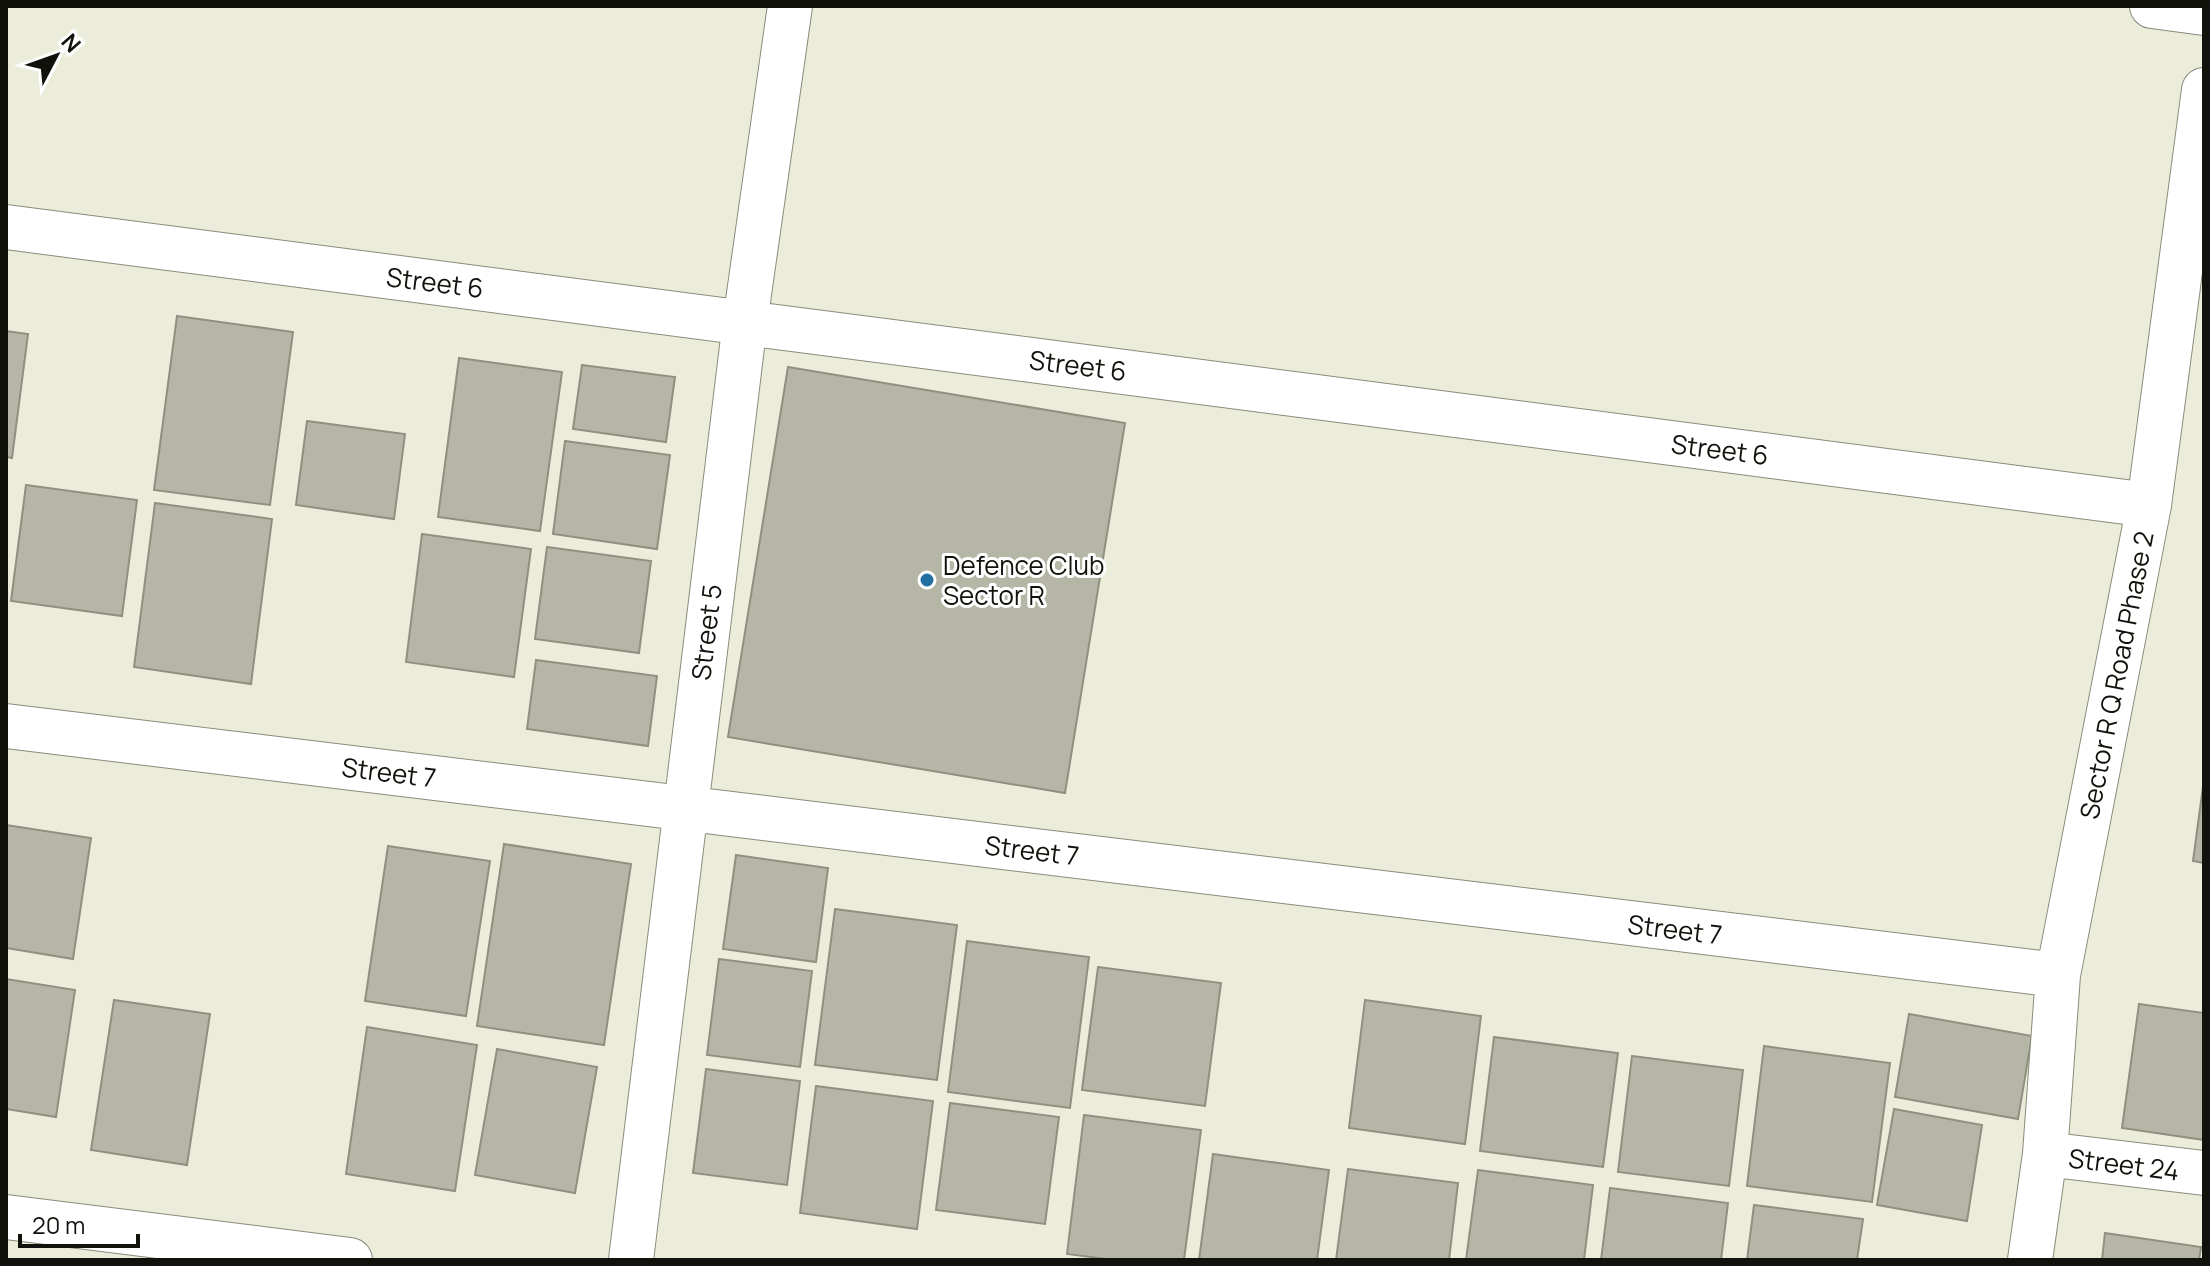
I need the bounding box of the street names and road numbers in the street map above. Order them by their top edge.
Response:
street label: Street 6 [384,258,486,306]
street label: Street 6 [1027,341,1129,389]
street label: Street 6 [1669,425,1771,473]
street label: Sector R Q Road Phase 2 [2070,528,2162,822]
street label: Street 5 [682,582,730,682]
street label: Street 7 [340,748,438,796]
street label: Street 7 [983,826,1081,874]
street label: Street 7 [1626,905,1724,953]
street label: Street 24 [2067,1139,2181,1189]

